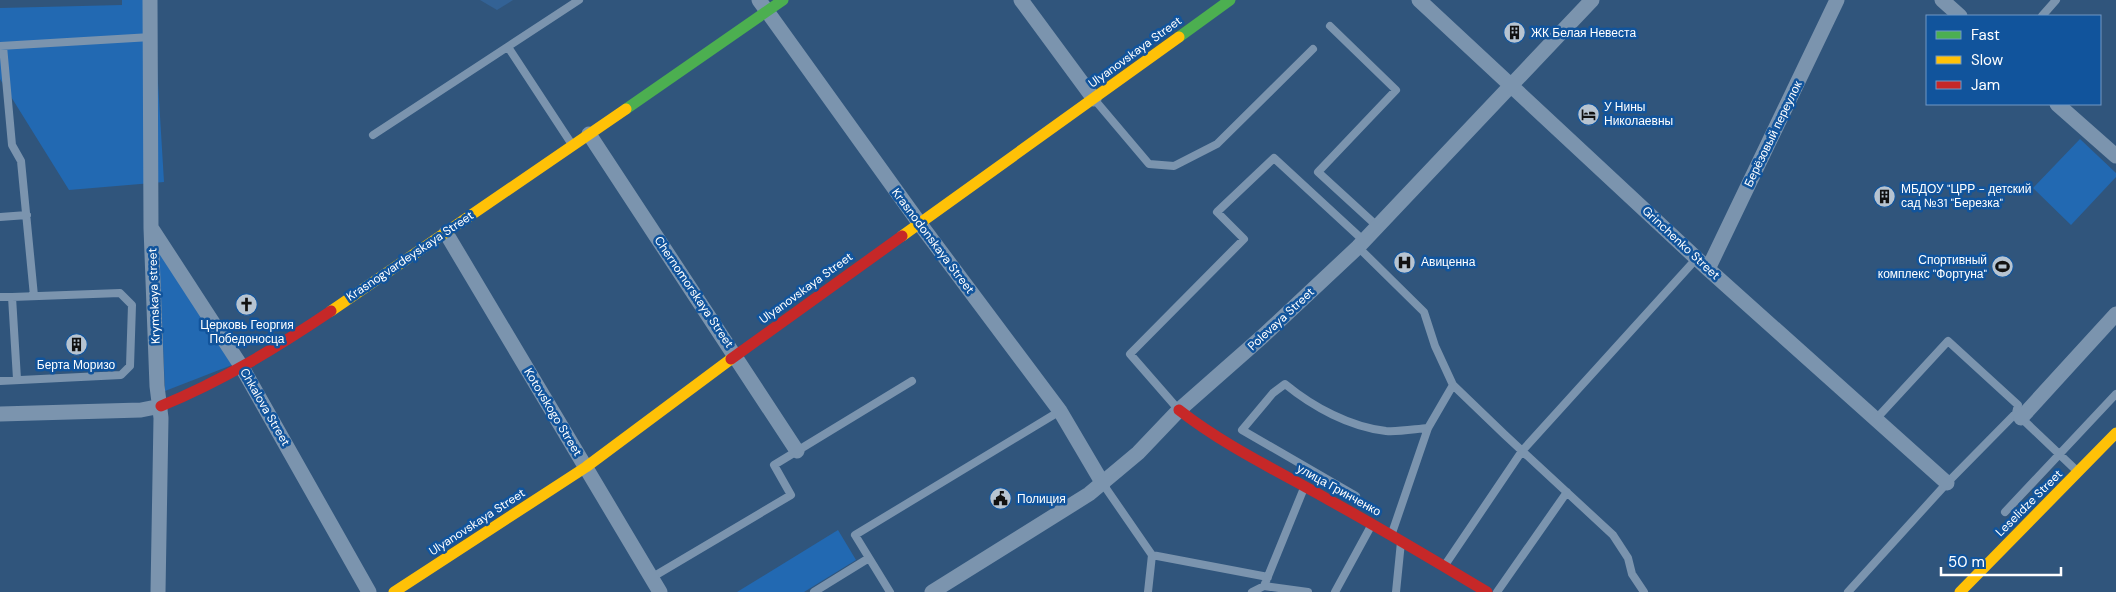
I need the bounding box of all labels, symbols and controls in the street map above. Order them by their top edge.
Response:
street label: Ulyanovskaya Street [1085,13,1185,91]
legend [1926,15,2101,105]
building icon: ЖК Белая Невеста [1503,21,1527,45]
place label: ЖК Белая Невеста [1531,25,1636,41]
text: Fast [1971,25,2000,45]
text: Slow [1971,50,2004,70]
text: Jam [1971,75,2000,95]
street label: Берёзовый переулок [1740,78,1806,190]
place label: У Нины Николаевны [1604,99,1673,129]
hotel icon: У Нины Николаевны [1576,102,1600,126]
place label: МБДОУ "ЦРР - детский сад №31 "Березка" [1901,181,2031,211]
building icon: МБДОУ "ЦРР - детский сад №31 "Березка" [1873,184,1897,208]
street label: Krasnodonskaya Street [888,185,978,297]
street label: Grinchenko Street [1639,203,1723,283]
street label: Krasnogvardeyskaya Street [343,207,477,305]
street label: Chernomorskaya Street [651,233,738,351]
street label: Krymskaya street [144,247,164,344]
street label: Ulyanovskaya Street [756,249,856,327]
hospital icon: Авиценна [1393,250,1417,274]
place label: Спортивный комплекс "Фортуна" [1878,252,1988,282]
place label: Авиценна [1421,254,1476,270]
sports icon: Спортивный комплекс "Фортуна" [1991,255,2015,279]
street label: Polevaya Street [1244,284,1318,354]
church icon: Церковь Георгия Победоносца [235,292,259,316]
place label: Церковь Георгия Победоносца [200,317,294,347]
building icon: Берта Моризо [64,332,88,356]
place label: Берта Моризо [37,357,116,373]
street label: Chkalova Street [236,365,294,449]
street label: Kotovskogo Street [520,365,586,459]
street label: улица Гринченко [1294,460,1384,520]
street label: Leselidze Street [1992,466,2066,540]
street label: Ulyanovskaya Street [426,485,528,559]
public building icon: Полиция [989,487,1013,511]
place label: Полиция [1017,491,1066,507]
scale bar [1941,544,2061,576]
text: 50 m [1948,552,1985,572]

